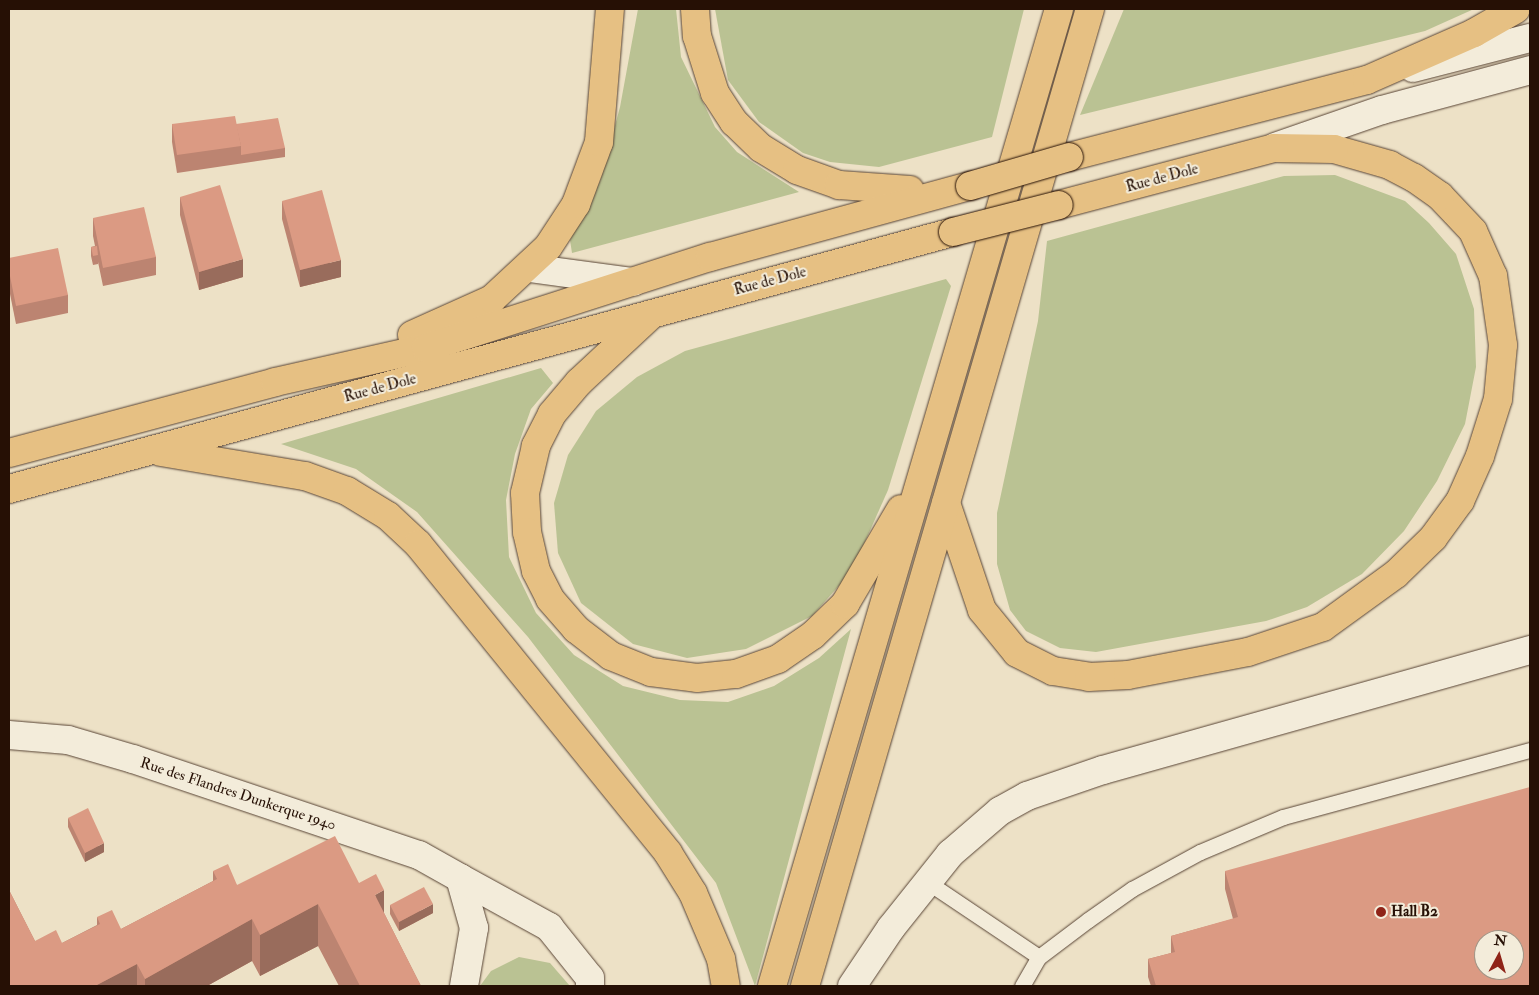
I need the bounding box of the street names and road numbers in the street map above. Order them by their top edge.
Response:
street label: Rue de Dole [1124,160,1200,196]
street label: Rue de Dole [732,263,808,299]
street label: Rue de Dole [342,370,418,406]
street label: Rue des Flandres Dunkerque 1940 [138,754,338,834]

